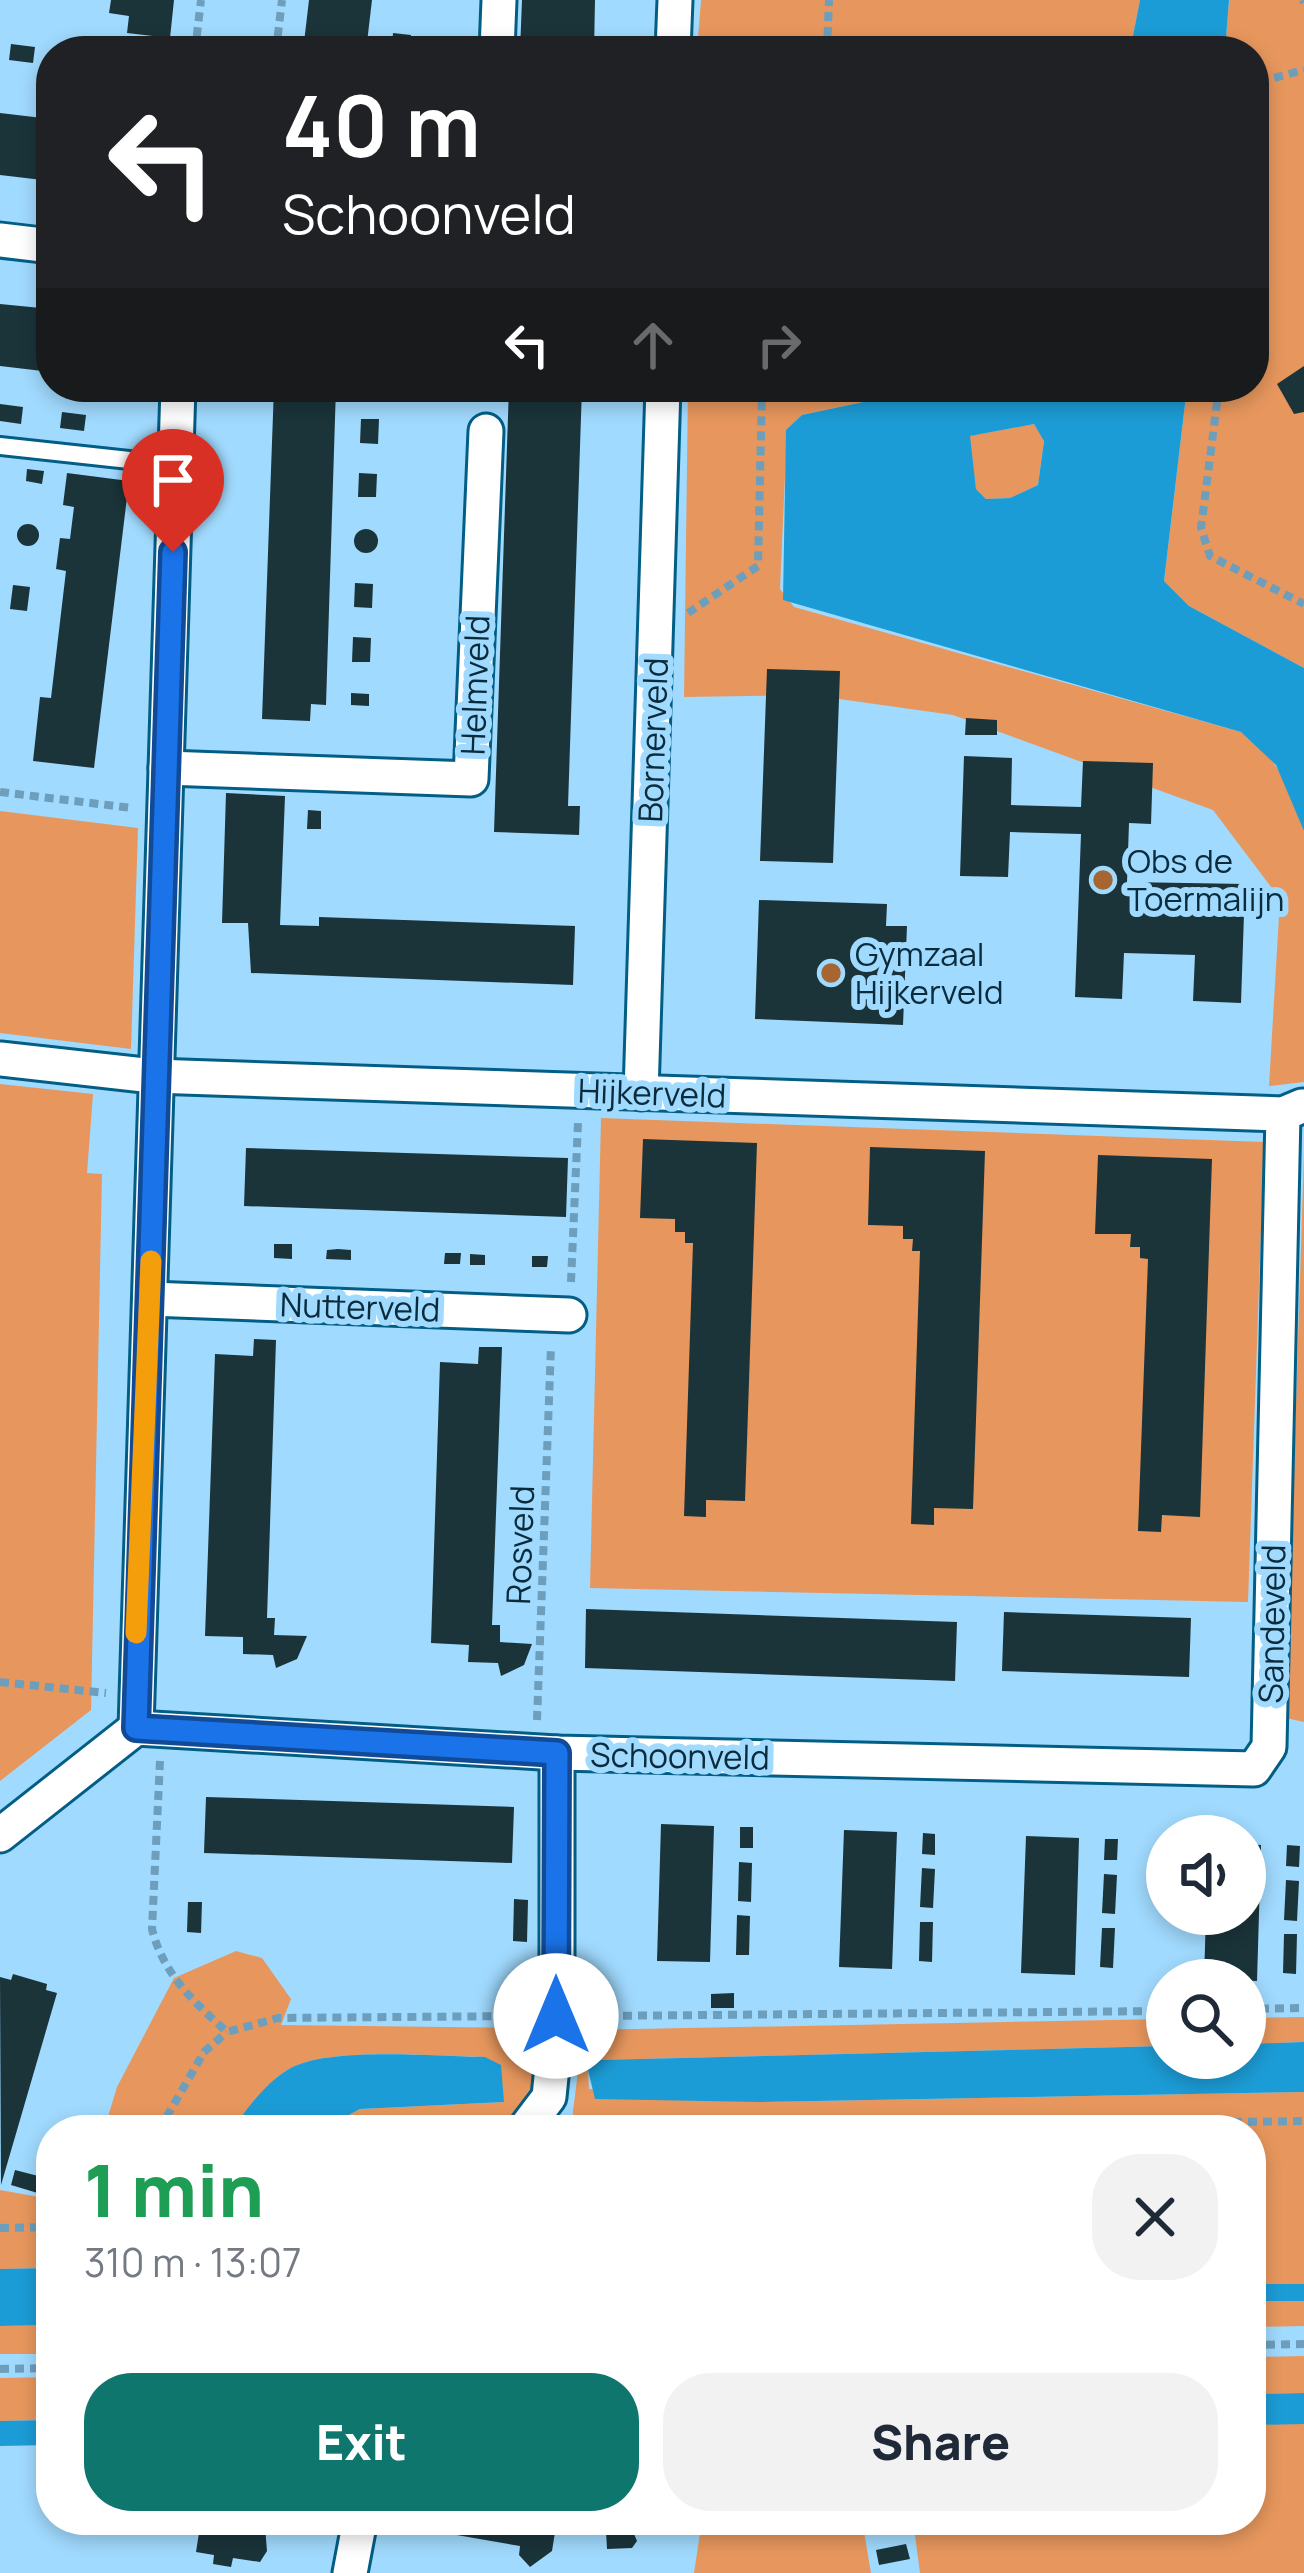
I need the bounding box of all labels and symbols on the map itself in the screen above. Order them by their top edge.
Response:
pin [122,429,224,552]
street label: Helmveld [450,614,499,756]
street label: Bornerveld [627,657,678,823]
place label: Obs de Toermalijn [1127,838,1284,921]
marker: Obs de Toermalijn [1090,867,1116,893]
place label: Gymzaal Hijkerveld [855,931,1003,1014]
marker: Gymzaal Hijkerveld [818,960,844,986]
street label: Hijkerveld [577,1067,727,1118]
street label: Nutterveld [279,1281,441,1332]
street label: Rosveld [495,1484,544,1605]
street label: Sandeveld [1248,1544,1295,1704]
street label: Schoonveld [590,1731,770,1780]
position arrow [493,1953,619,2079]

